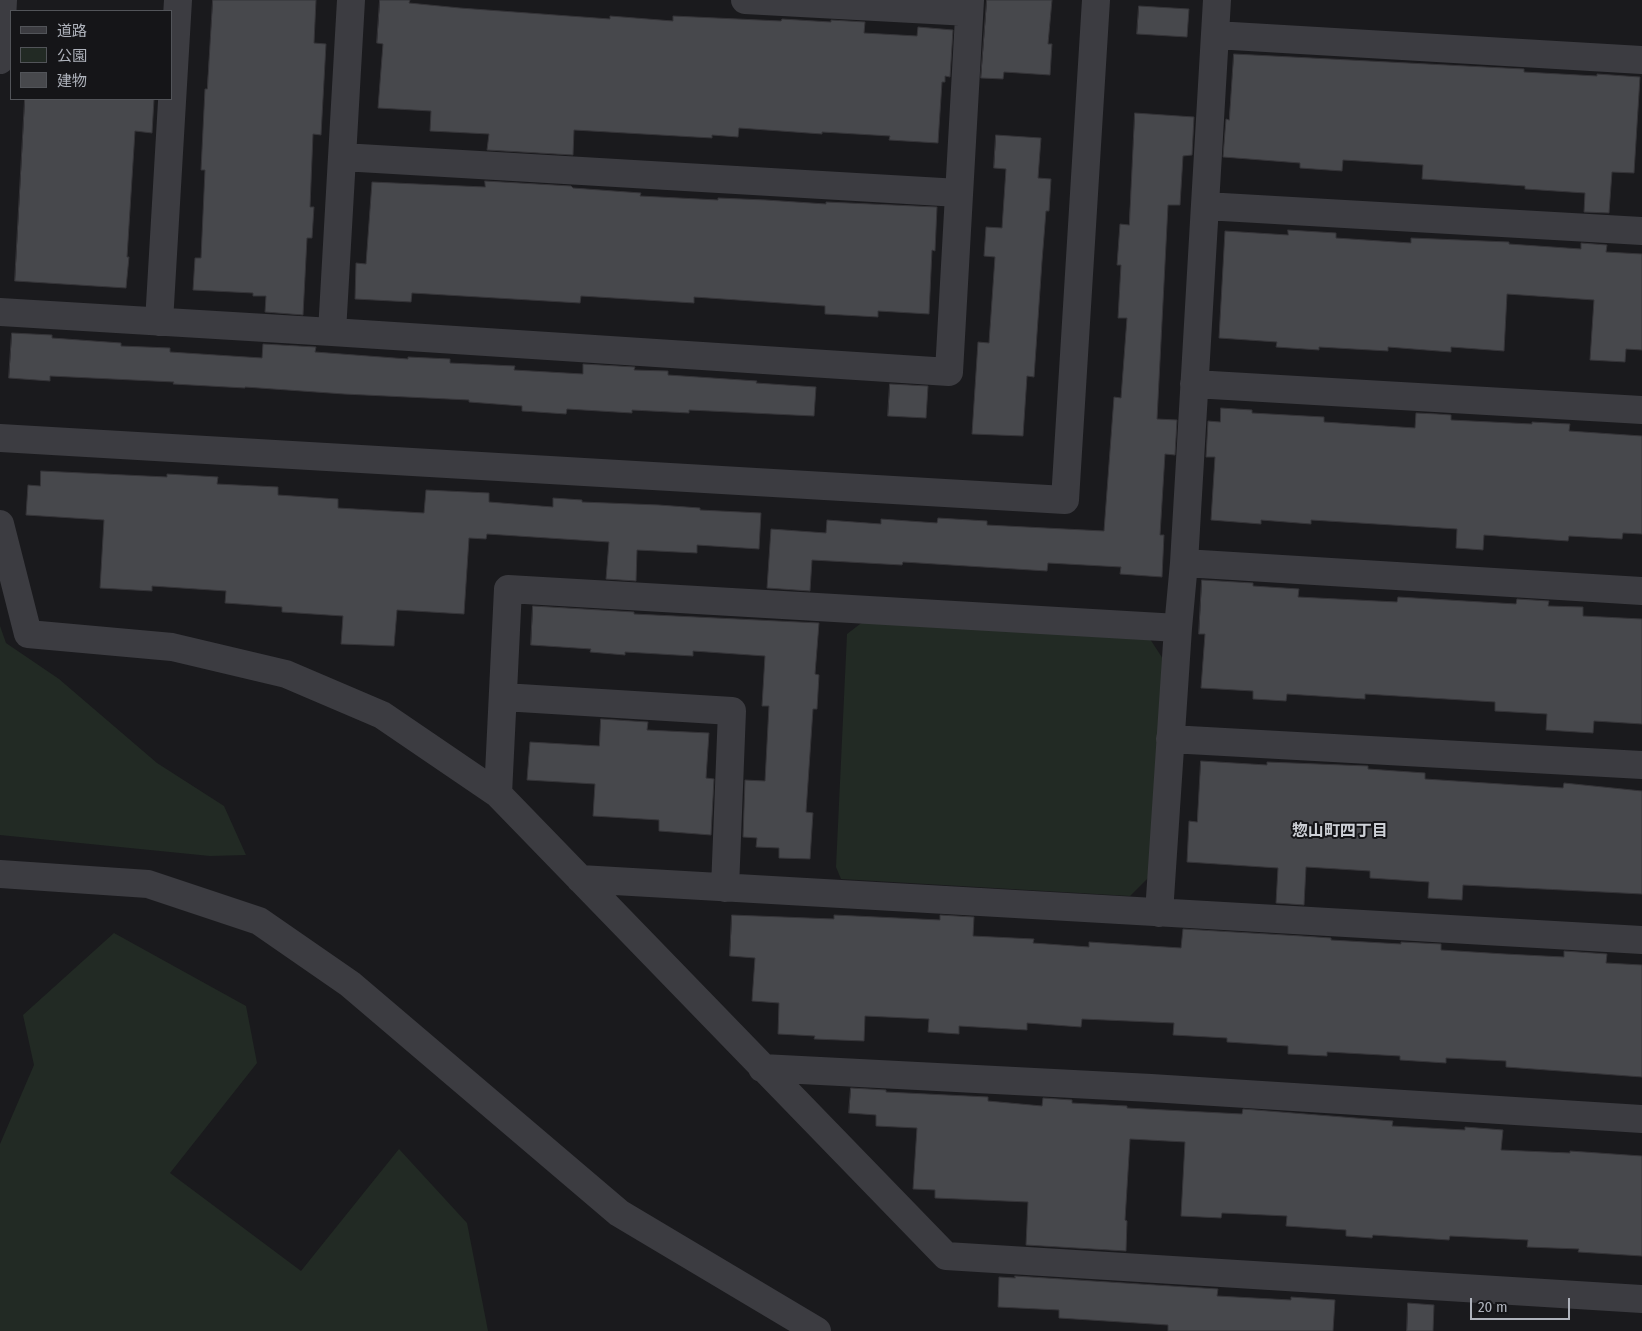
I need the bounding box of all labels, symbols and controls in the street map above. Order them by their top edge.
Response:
legend [10,10,172,100]
text: 道路 [57,22,87,40]
text: 公園 [57,47,87,65]
text: 建物 [57,72,87,90]
district label: 惣山町四丁目 [1292,822,1388,842]
scale bar [1472,1288,1572,1320]
text: 20 m [1478,1298,1508,1316]

